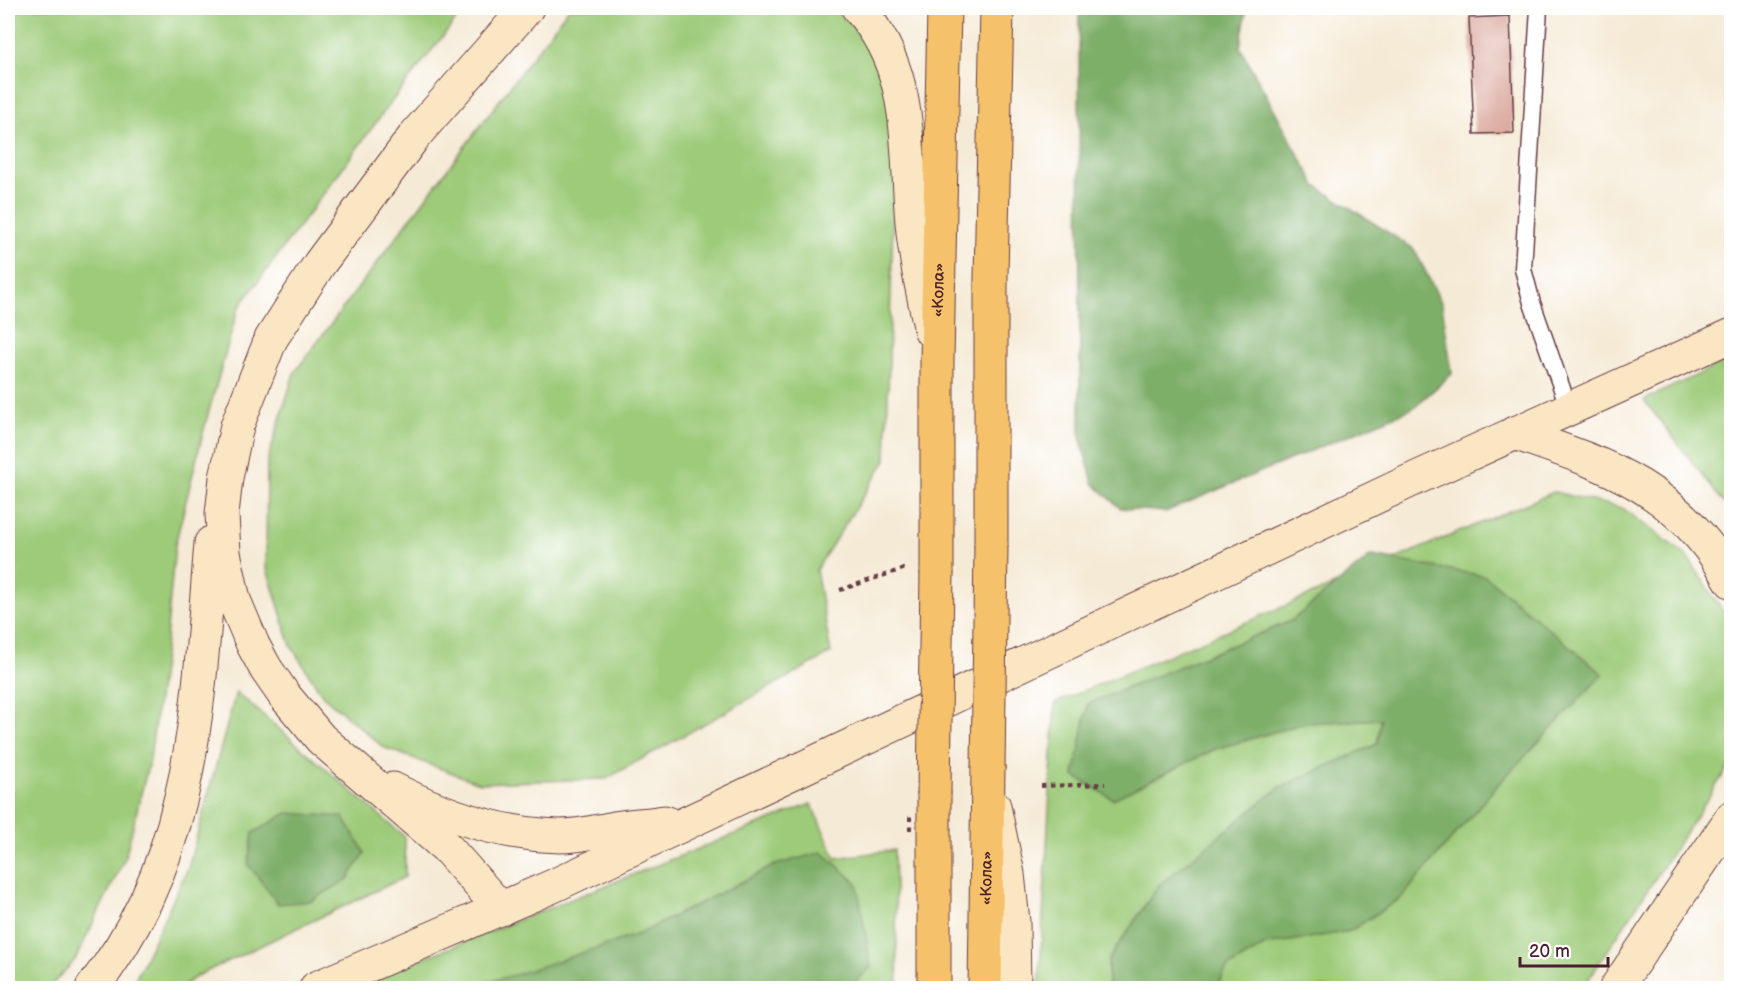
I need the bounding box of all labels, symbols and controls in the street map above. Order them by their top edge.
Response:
street label: «Кола» [928,263,948,317]
street label: «Кола» [977,851,996,905]
scale bar [1520,930,1608,968]
text: 20 m [1529,941,1570,962]

